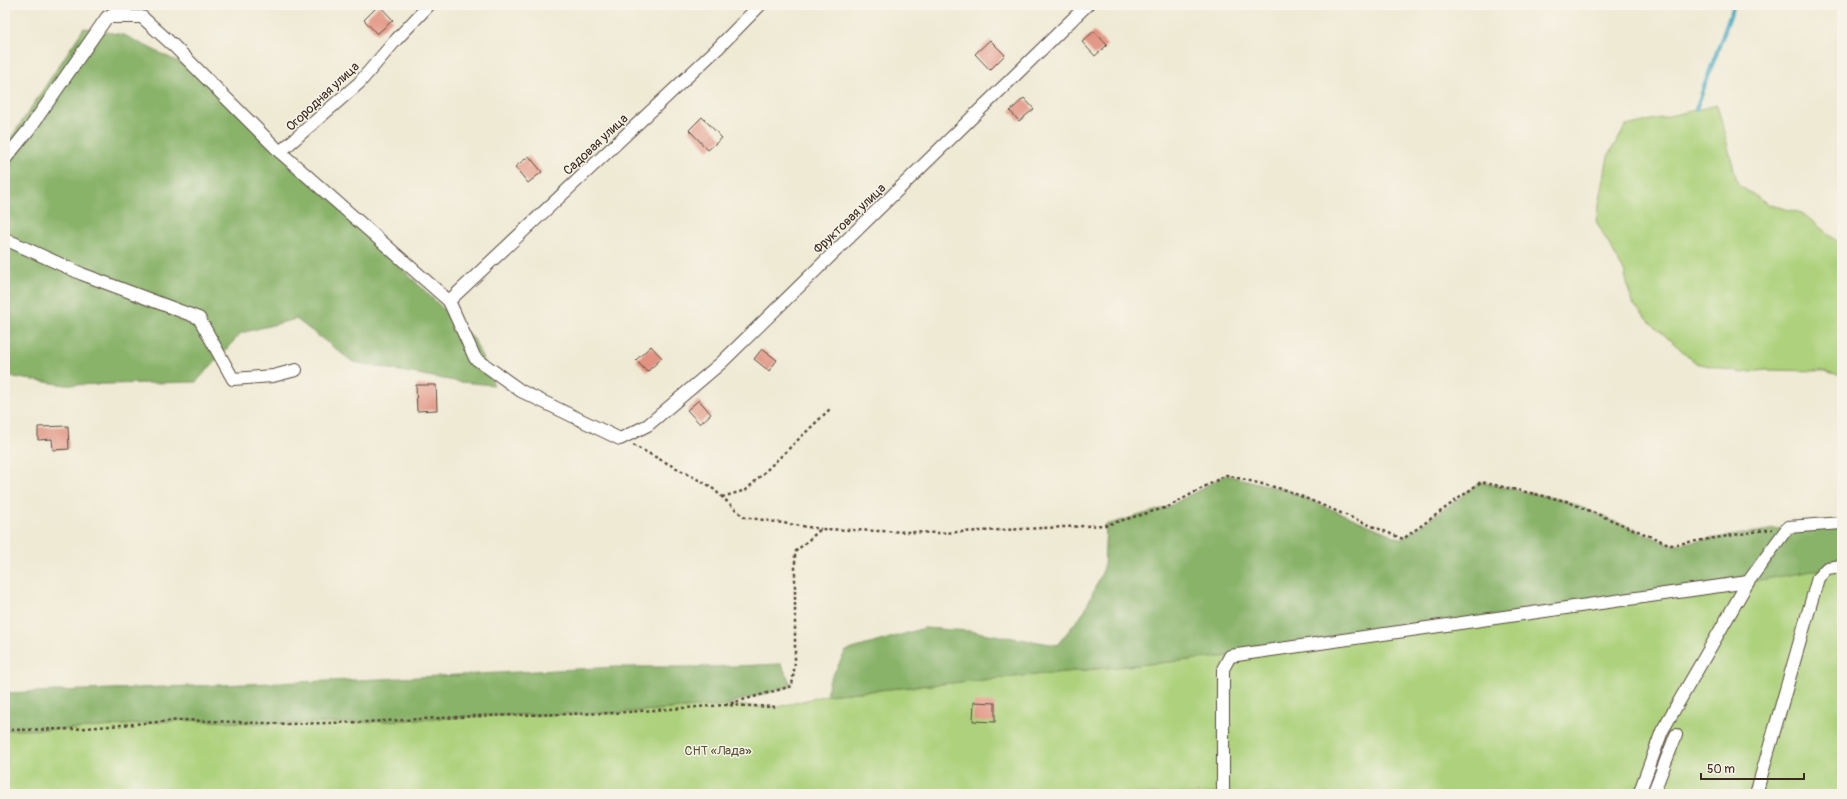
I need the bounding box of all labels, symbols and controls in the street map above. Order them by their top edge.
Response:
street label: Огородная улица [283,59,363,135]
street label: Садовая улица [560,111,631,179]
street label: Фруктовая улица [810,180,889,257]
park label: СНТ «Лада» [684,743,752,759]
scale bar [1701,755,1804,781]
text: 50 m [1707,762,1735,777]

